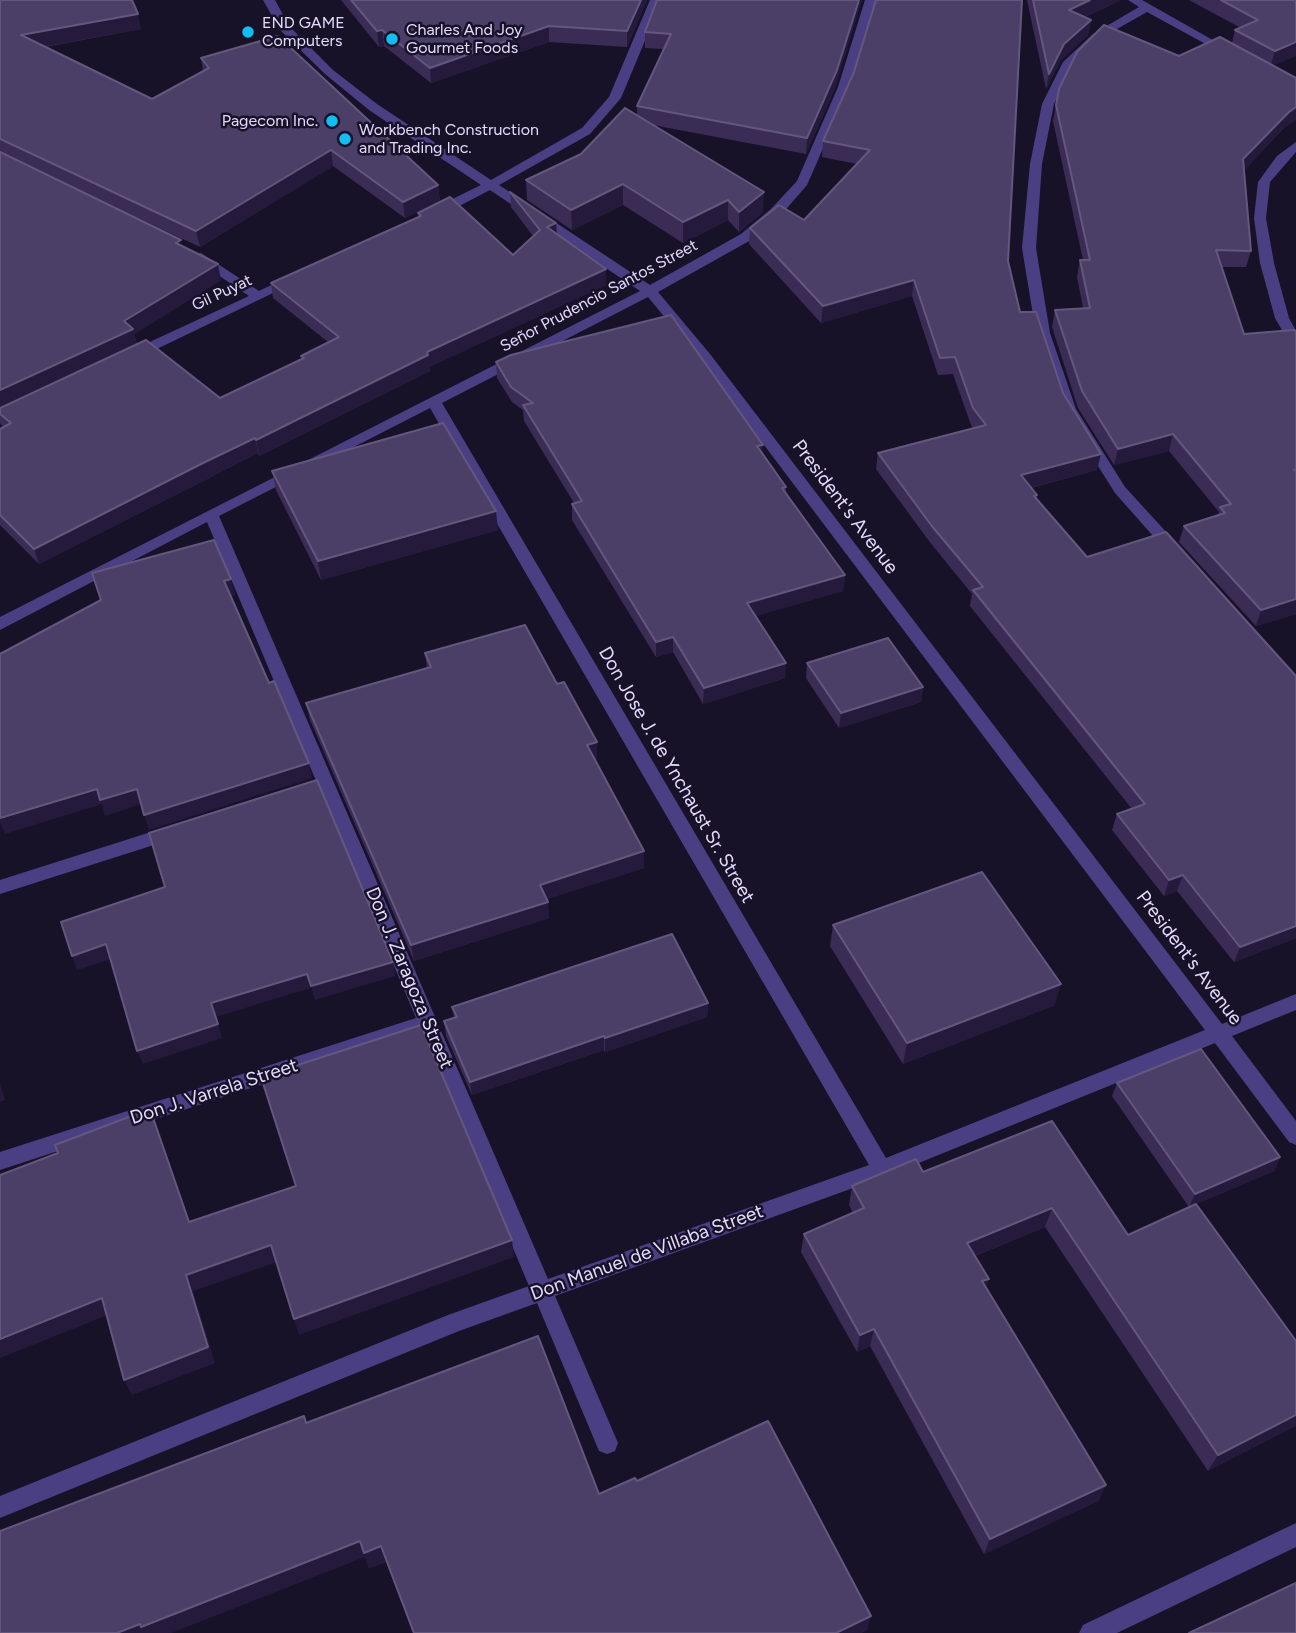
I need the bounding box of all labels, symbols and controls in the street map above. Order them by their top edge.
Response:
place label: END GAME Computers [262,13,345,51]
place label: Charles And Joy Gourmet Foods [406,20,523,58]
marker: END GAME Computers [240,24,256,40]
marker: Charles And Joy Gourmet Foods [384,31,400,47]
place label: Pagecom Inc. [222,111,318,131]
marker: Pagecom Inc. [324,113,340,129]
place label: Workbench Construction and Trading Inc. [359,120,539,158]
marker: Workbench Construction and Trading Inc. [337,131,353,147]
street label: Señor Prudencio Santos Street [497,236,701,356]
street label: Gil Puyat [189,271,255,315]
street label: President's Avenue [787,436,903,578]
street label: Don Jose J. de Ynchaust Sr. Street [593,643,759,907]
street label: Don J. Zaragoza Street [360,884,458,1072]
street label: President's Avenue [1131,887,1247,1029]
street label: Don J. Varrela Street [127,1054,301,1130]
street label: Don Manuel de Villaba Street [527,1200,767,1306]

